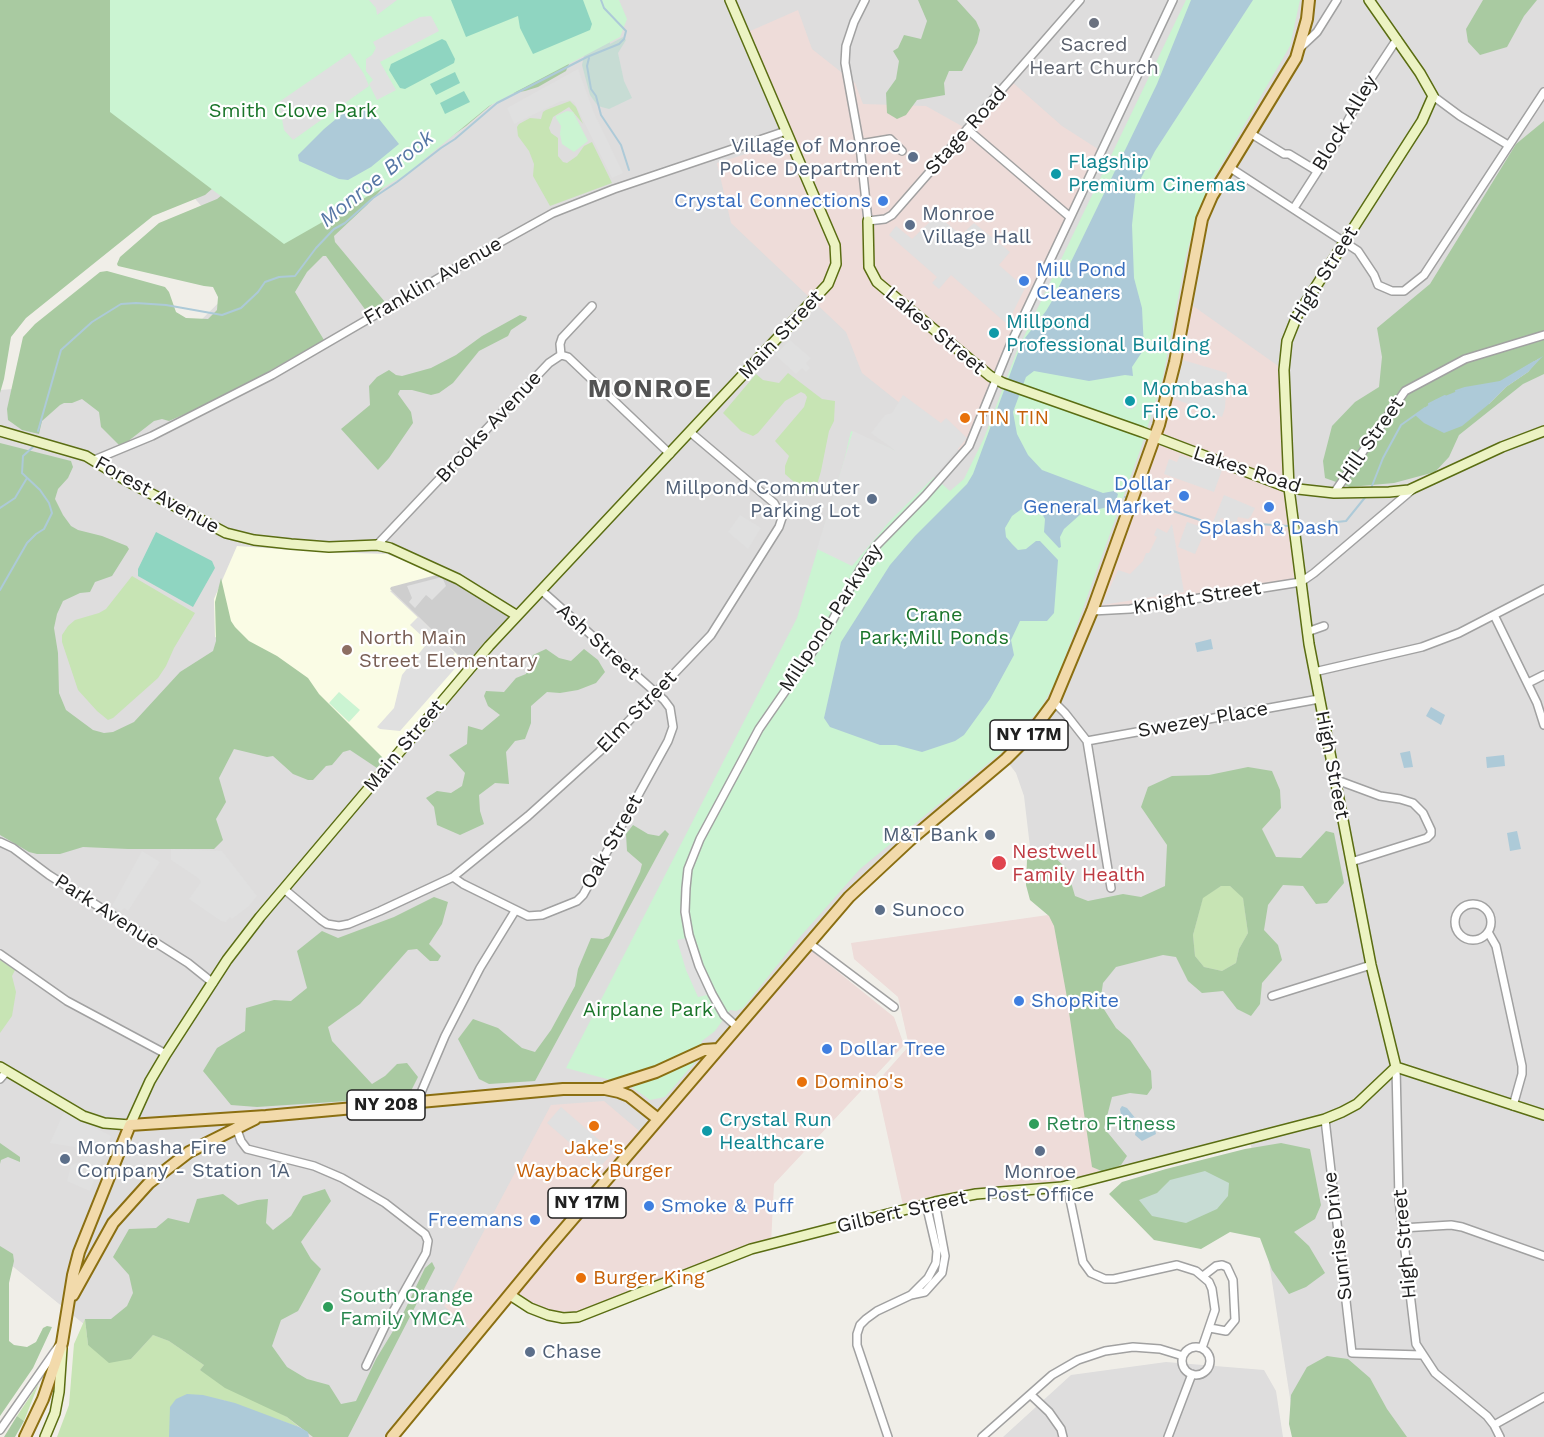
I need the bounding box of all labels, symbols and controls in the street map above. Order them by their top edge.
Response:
marker: Sacred Heart Church [1087,16,1101,30]
place label: Sacred Heart Church [1029,33,1159,80]
street label: Block Alley [1307,71,1383,175]
street label: Stage Road [920,82,1012,180]
park label: Smith Clove Park [209,99,377,123]
water label: Monroe Brook [315,125,439,233]
place label: Village of Monroe Police Department [719,134,901,181]
marker: Village of Monroe Police Department [906,150,920,164]
place label: Flagship Premium Cinemas [1068,150,1246,197]
marker: Flagship Premium Cinemas [1049,167,1063,181]
place label: Crystal Connections [674,189,871,213]
marker: Crystal Connections [876,194,890,208]
place label: Monroe Village Hall [922,202,1031,249]
marker: Monroe Village Hall [903,218,917,232]
street label: High Street [1285,222,1363,328]
street label: Franklin Avenue [360,232,506,330]
place label: Mill Pond Cleaners [1036,258,1126,305]
marker: Mill Pond Cleaners [1017,274,1031,288]
street label: Lakes Street [880,282,990,380]
street label: Main Street [734,285,828,385]
place label: Millpond Professional Building [1006,310,1210,357]
marker: Millpond Professional Building [987,326,1001,340]
street label: Brooks Avenue [431,366,547,488]
district label: MONROE [588,373,712,405]
place label: Mombasha Fire Co. [1142,377,1248,424]
street label: Hill Street [1333,392,1409,488]
marker: Mombasha Fire Co. [1123,394,1137,408]
place label: TIN TIN [977,406,1049,430]
marker: TIN TIN [958,411,972,425]
street label: Lakes Road [1190,441,1304,499]
street label: Forest Avenue [90,451,224,539]
place label: Dollar General Market [1023,472,1172,519]
place label: Millpond Commuter Parking Lot [665,476,860,523]
marker: Dollar General Market [1177,489,1191,503]
marker: Millpond Commuter Parking Lot [865,492,879,506]
marker: Splash & Dash [1262,500,1276,514]
place label: Splash & Dash [1199,516,1339,540]
street label: Millpond Parkway [774,540,888,696]
street label: Knight Street [1131,576,1263,620]
street label: Ash Street [552,599,644,685]
park label: Crane Park;Mill Ponds [859,603,1009,650]
place label: North Main Street Elementary [359,626,537,673]
marker: North Main Street Elementary [340,643,354,657]
street label: Elm Street [592,666,682,758]
street label: Main Street [358,695,450,797]
street label: Swezey Place [1136,697,1270,743]
street label: High Street [1310,709,1354,821]
road number: NY 17M [990,720,1068,750]
street label: Oak Street [576,790,648,894]
place label: M&T Bank [883,823,978,847]
marker: M&T Bank [983,828,997,842]
place label: Nestwell Family Health [1012,840,1145,887]
marker: Nestwell Family Health [990,854,1008,872]
street label: Park Avenue [50,869,164,955]
place label: Sunoco [892,898,965,922]
marker: Sunoco [873,903,887,917]
place label: ShopRite [1031,989,1119,1013]
marker: ShopRite [1012,994,1026,1008]
park label: Airplane Park [583,998,713,1022]
place label: Dollar Tree [839,1037,946,1061]
marker: Dollar Tree [820,1042,834,1056]
place label: Domino's [814,1070,904,1094]
marker: Domino's [795,1075,809,1089]
road number: NY 208 [347,1090,425,1120]
place label: Crystal Run Healthcare [719,1108,832,1155]
place label: Retro Fitness [1046,1112,1176,1136]
marker: Retro Fitness [1027,1117,1041,1131]
marker: Jake's Wayback Burger [587,1119,601,1133]
marker: Crystal Run Healthcare [700,1124,714,1138]
place label: Mombasha Fire Company - Station 1A [77,1136,290,1183]
place label: Jake's Wayback Burger [516,1136,672,1183]
marker: Monroe Post Office [1033,1144,1047,1158]
marker: Mombasha Fire Company - Station 1A [58,1152,72,1166]
place label: Monroe Post Office [986,1160,1094,1207]
street label: Sunrise Drive [1318,1170,1358,1302]
street label: Gilbert Street [835,1185,969,1239]
road number: NY 17M [548,1188,626,1218]
street label: High Street [1388,1188,1422,1300]
place label: Smoke & Puff [661,1194,794,1218]
marker: Smoke & Puff [642,1199,656,1213]
place label: Freemans [427,1208,523,1232]
marker: Freemans [528,1213,542,1227]
place label: Burger King [593,1266,705,1290]
marker: Burger King [574,1271,588,1285]
place label: South Orange Family YMCA [340,1284,473,1331]
marker: South Orange Family YMCA [321,1300,335,1314]
place label: Chase [542,1340,601,1364]
marker: Chase [523,1345,537,1359]

